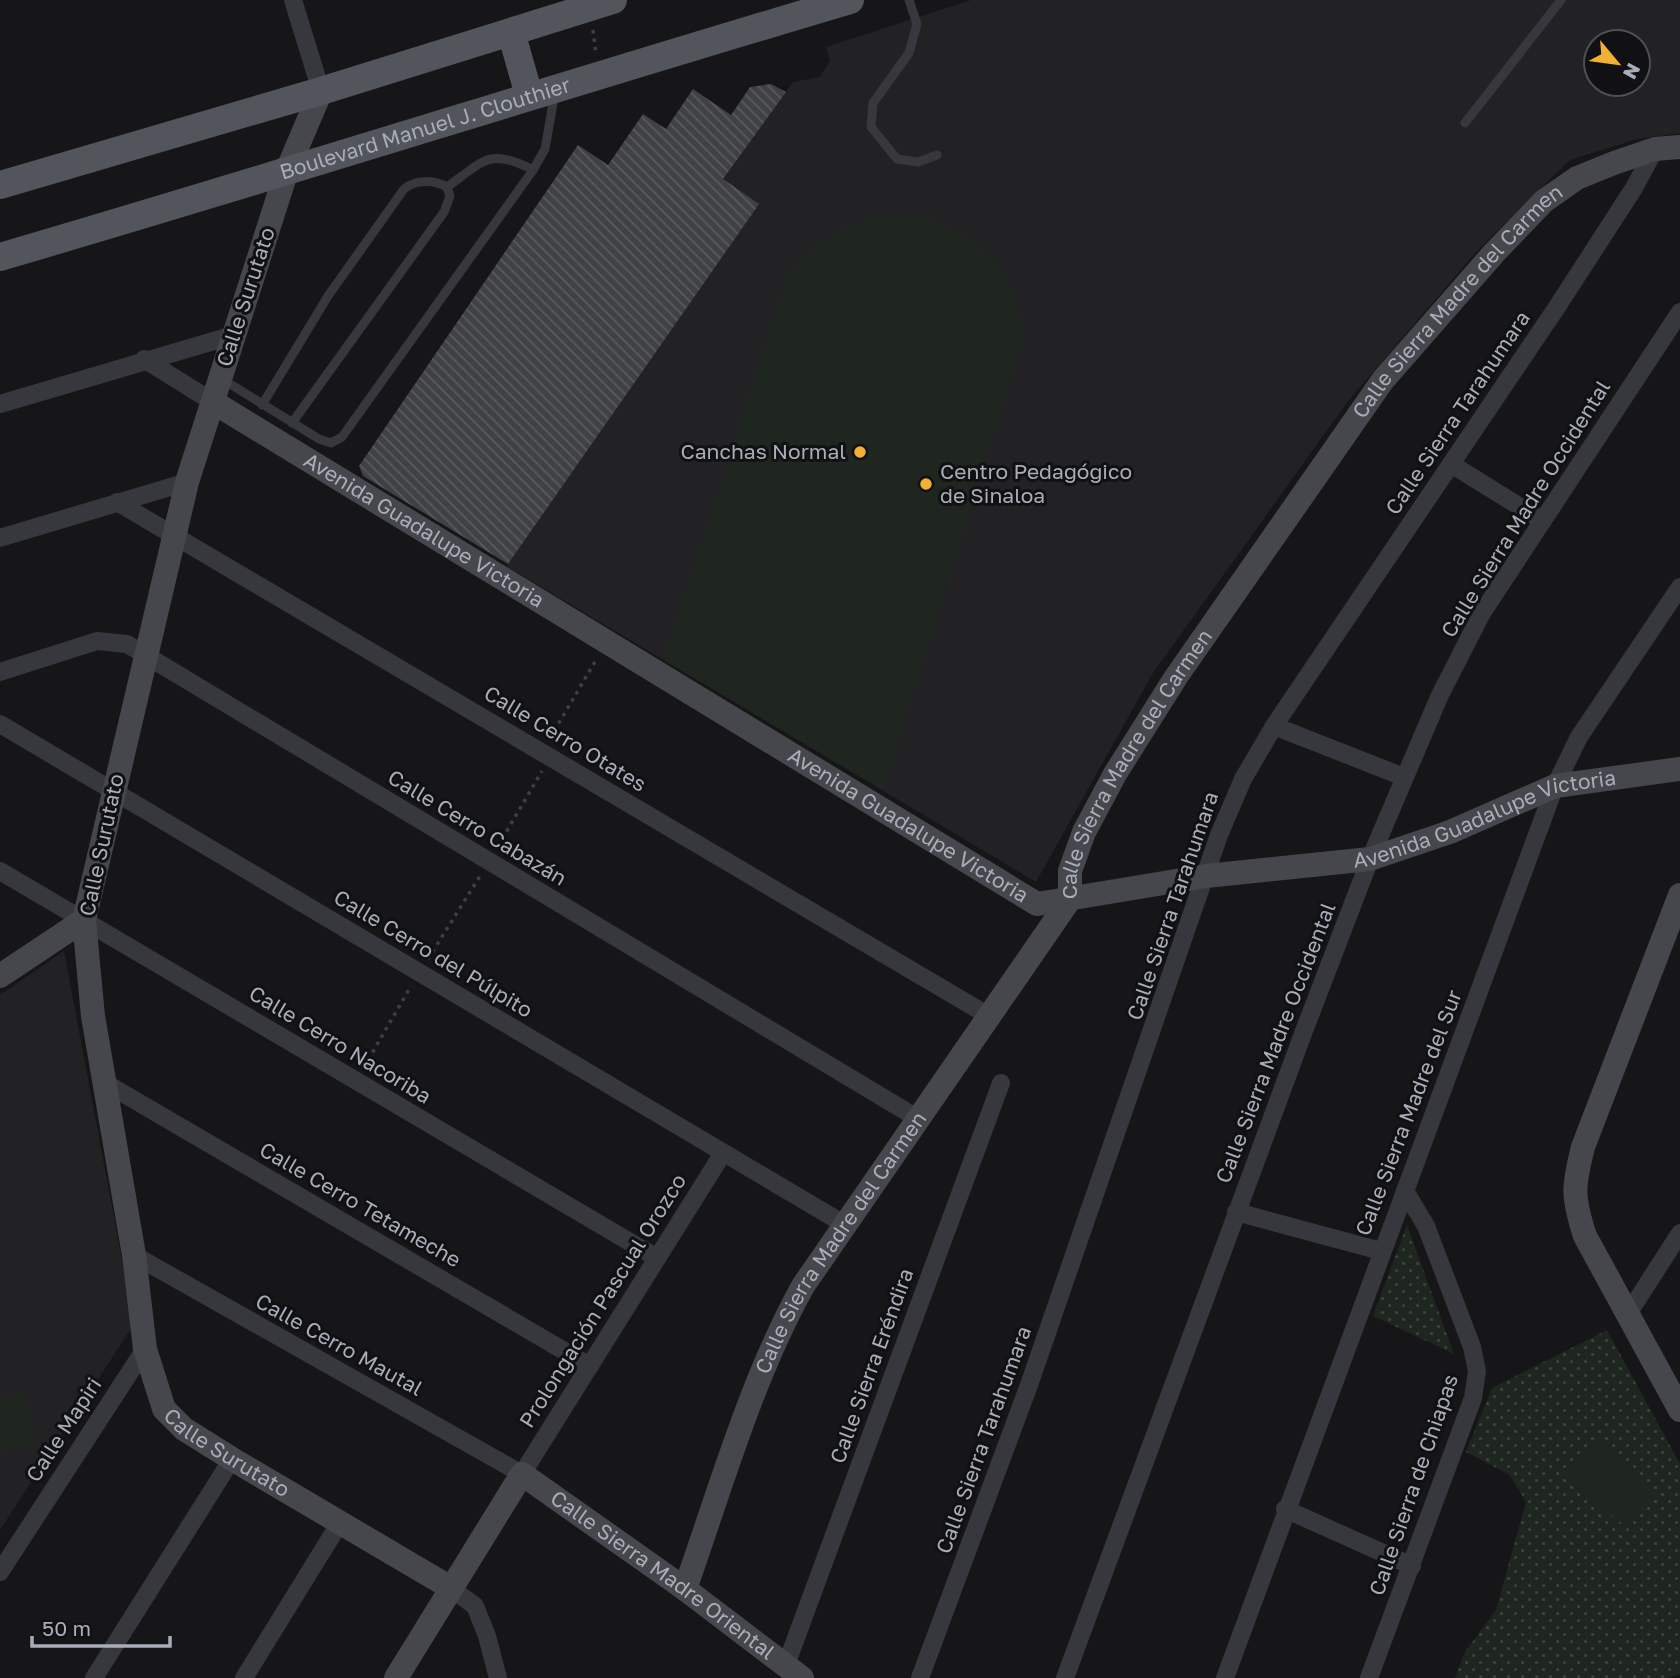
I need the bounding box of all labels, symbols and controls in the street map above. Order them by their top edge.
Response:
north arrow [1582,28,1652,98]
text: N [1619,60,1646,83]
street label: Boulevard Manuel J. Clouthier [276,71,573,185]
street label: Calle Sierra Madre del Carmen [1346,178,1567,423]
street label: Calle Surutato [210,224,280,370]
street label: Calle Sierra Tarahumara [1379,306,1535,519]
street label: Calle Sierra Madre Occidental [1435,375,1615,642]
place label: Canchas Normal [680,438,846,464]
marker: Canchas Normal [852,444,868,460]
street label: Avenida Guadalupe Victoria [299,447,549,613]
place label: Centro Pedagógico de Sinaloa [940,458,1132,508]
marker: Centro Pedagógico de Sinaloa [918,476,934,492]
street label: Calle Sierra Madre del Carmen [1056,624,1217,899]
street label: Calle Cerro Otates [480,679,651,797]
street label: Avenida Guadalupe Victoria [784,742,1034,908]
street label: Calle Cerro Cabazán [384,764,572,891]
street label: Avenida Guadalupe Victoria [1352,764,1617,873]
street label: Calle Surutato [73,771,129,918]
street label: Calle Sierra Tarahumara [1121,788,1223,1023]
street label: Calle Cerro del Púlpito [329,884,538,1023]
street label: Calle Sierra Madre Occidental [1209,899,1341,1187]
street label: Calle Cerro Nacoriba [245,979,436,1109]
street label: Calle Sierra Madre del Sur [1349,986,1467,1239]
street label: Calle Sierra Madre del Carmen [749,1106,931,1377]
street label: Calle Cerro Tetameche [255,1136,466,1272]
street label: Prolongación Pascual Orozco [513,1169,691,1432]
street label: Calle Sierra Eréndira [824,1265,918,1467]
street label: Calle Cerro Mautal [251,1287,428,1401]
street label: Calle Sierra Tarahumara [930,1322,1036,1557]
street label: Calle Sierra de Chiapas [1363,1371,1463,1599]
street label: Calle Mapiri [20,1372,106,1486]
street label: Calle Surutato [159,1402,295,1502]
street label: Calle Sierra Madre Oriental [546,1484,780,1665]
scale bar [32,1604,170,1648]
text: 50 m [42,1615,91,1641]

